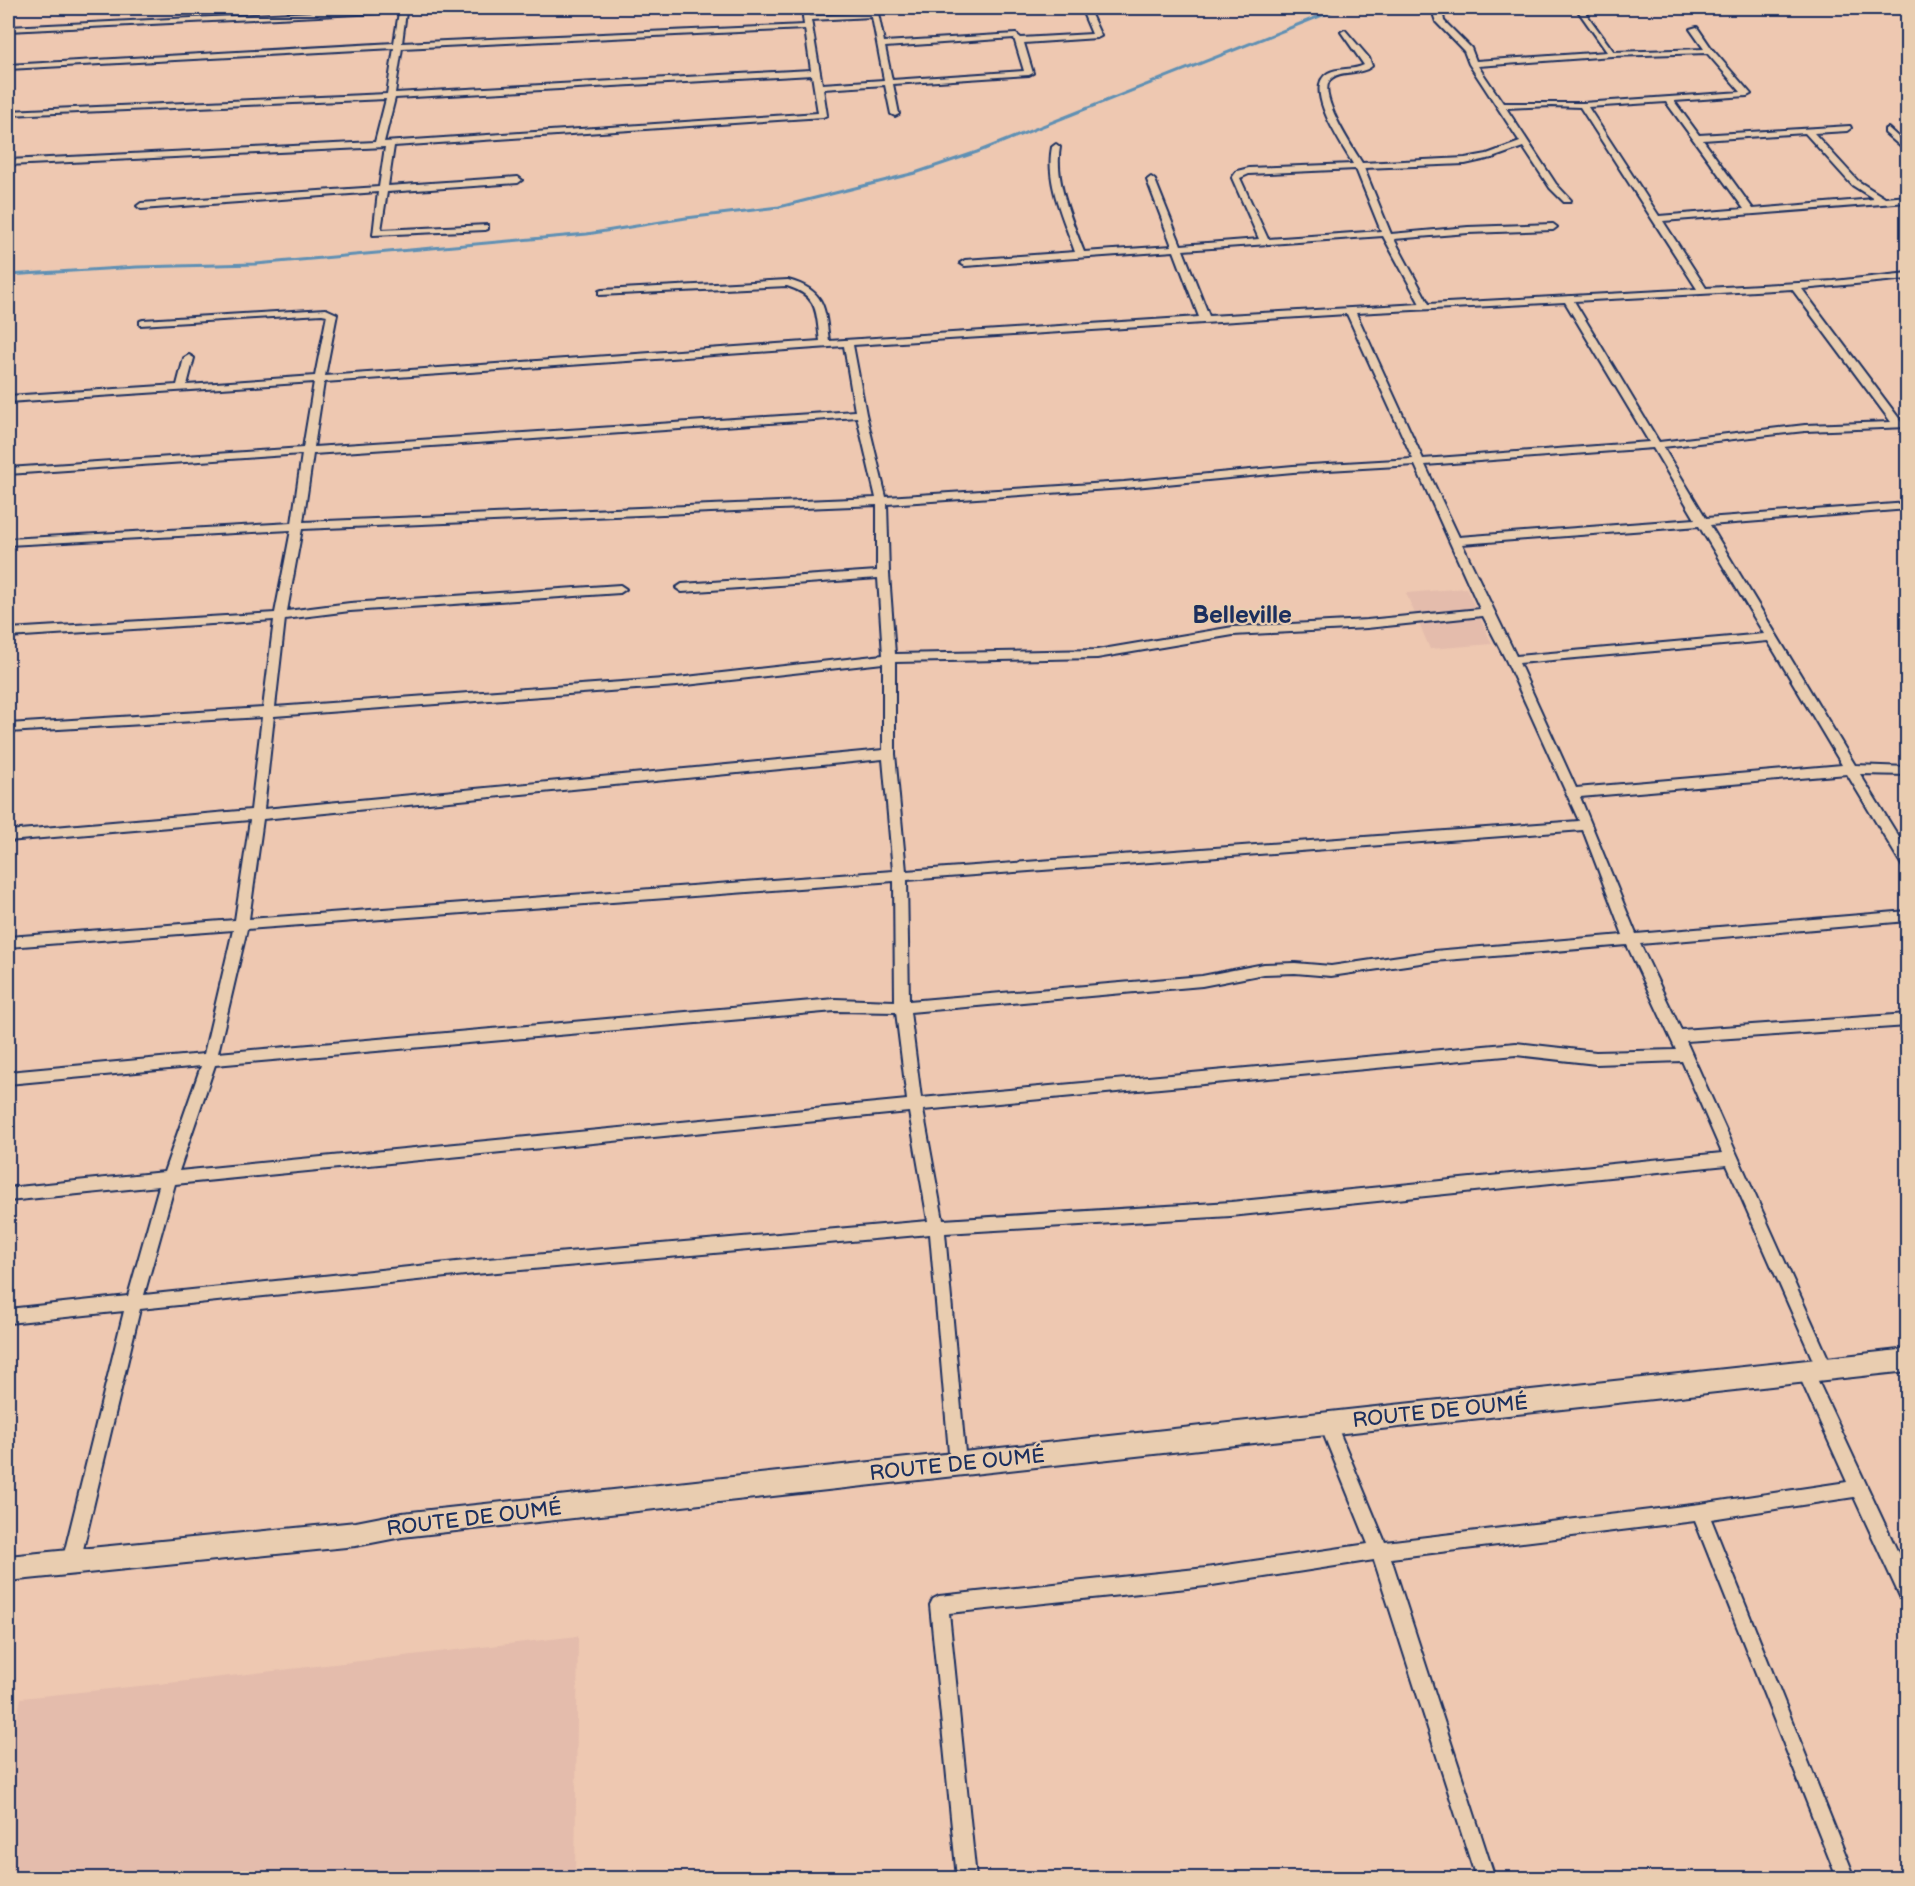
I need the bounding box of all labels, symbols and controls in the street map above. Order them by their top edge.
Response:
district label: Belleville [1192,601,1292,630]
street label: ROUTE DE OUMÉ [1351,1390,1529,1433]
street label: ROUTE DE OUMÉ [868,1443,1046,1486]
street label: ROUTE DE OUMÉ [385,1495,563,1542]

